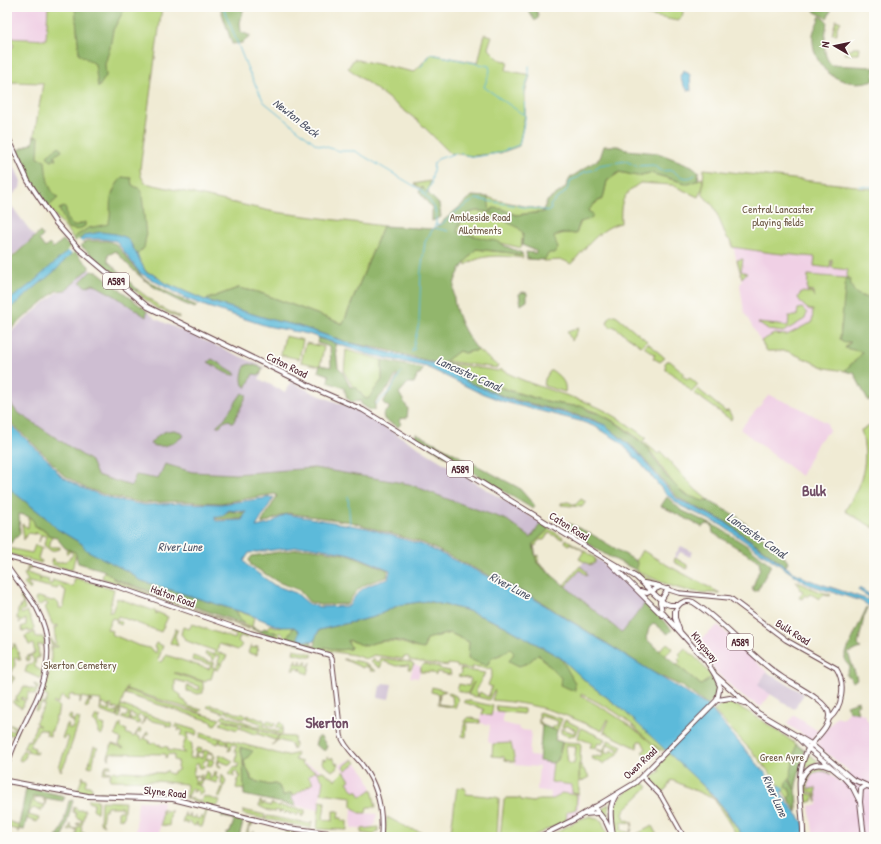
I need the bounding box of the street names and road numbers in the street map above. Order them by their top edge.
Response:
road number: A589 [103,273,129,289]
street label: Caton Road [264,349,311,381]
road number: A589 [447,461,473,477]
street label: Caton Road [547,508,592,544]
street label: Halton Road [149,582,198,611]
street label: Bulk Road [773,616,813,648]
street label: Kingsway [688,628,722,666]
road number: A589 [727,634,753,650]
street label: Owen Road [620,743,660,782]
street label: Slyne Road [143,783,188,801]

